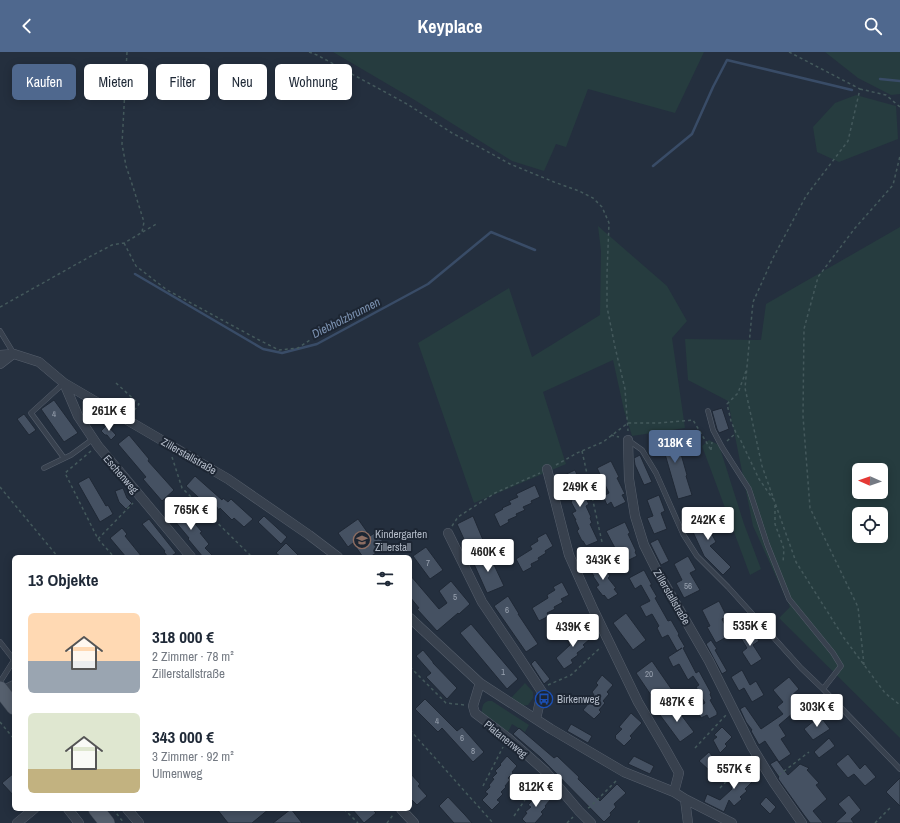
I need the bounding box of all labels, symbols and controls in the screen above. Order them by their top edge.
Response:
text: Keyplace [418,14,482,39]
icon: back [16,15,38,37]
icon: search [862,15,884,37]
chip: Kaufen [12,64,76,100]
chip: Mieten [84,64,148,100]
chip: Filter [156,64,210,100]
chip: Neu [218,64,267,100]
chip: Wohnung [275,64,352,100]
water label: Diebholzbrunnen [309,294,383,342]
pin: 261K € [76,398,142,432]
text: 261K € [92,402,126,419]
house number: 4 [52,408,56,420]
pin: 318K € [642,430,708,464]
text: 318K € [658,434,692,451]
street label: Zillerstallstraße [159,435,219,477]
street label: Eschenweg [100,452,142,496]
north arrow [852,463,888,499]
map controls [852,463,888,543]
pin: 249K € [547,474,613,508]
text: 249K € [563,478,597,495]
pin: 765K € [158,497,224,531]
text: 765K € [174,501,208,518]
pin: 242K € [675,507,741,541]
button: locate [852,507,888,543]
text: 242K € [691,511,725,528]
place label: Kindergarten Zillerstall [375,527,427,554]
school or university icon: Kindergarten Zillerstall [352,530,372,550]
pin: 460K € [455,539,521,573]
text: 460K € [471,543,505,560]
pin: 343K € [570,547,636,581]
text: 343K € [586,551,620,568]
house number: 7 [426,557,430,569]
street label: Zillerstallstraße [651,567,693,627]
text: 13 Objekte [28,568,99,591]
icon: filters [374,568,396,590]
house number: 56 [684,580,692,592]
house number: 5 [453,591,457,603]
house number: 6 [505,604,509,616]
pin: 535K € [717,613,783,647]
pin: 439K € [540,614,606,648]
text: 535K € [733,617,767,634]
text: 439K € [556,618,590,635]
text: 318 000 € [152,625,214,648]
icon: home [60,629,108,677]
text: 2 Zimmer · 78 m² [152,648,234,665]
text: Zillerstallstraße [152,665,225,682]
house number: 1 [501,666,505,678]
house number: 20 [645,668,653,680]
bus stop icon: Birkenweg [534,689,554,709]
pin: 487K € [644,689,710,723]
place label: Birkenweg [557,692,600,706]
text: 487K € [660,693,694,710]
pin: 303K € [784,694,850,728]
text: 303K € [800,698,834,715]
house number: 4 [435,715,439,727]
street label: Platanenweg [481,717,531,761]
text: 343 000 € [152,725,214,748]
icon: home [60,729,108,777]
house number: 6 [460,732,464,744]
house number: 8 [471,745,475,757]
text: 3 Zimmer · 92 m² [152,748,234,765]
pin: 557K € [701,756,767,790]
text: 557K € [717,760,751,777]
text: Ulmenweg [152,765,202,782]
pin: 812K € [503,774,569,808]
text: 812K € [519,778,553,795]

